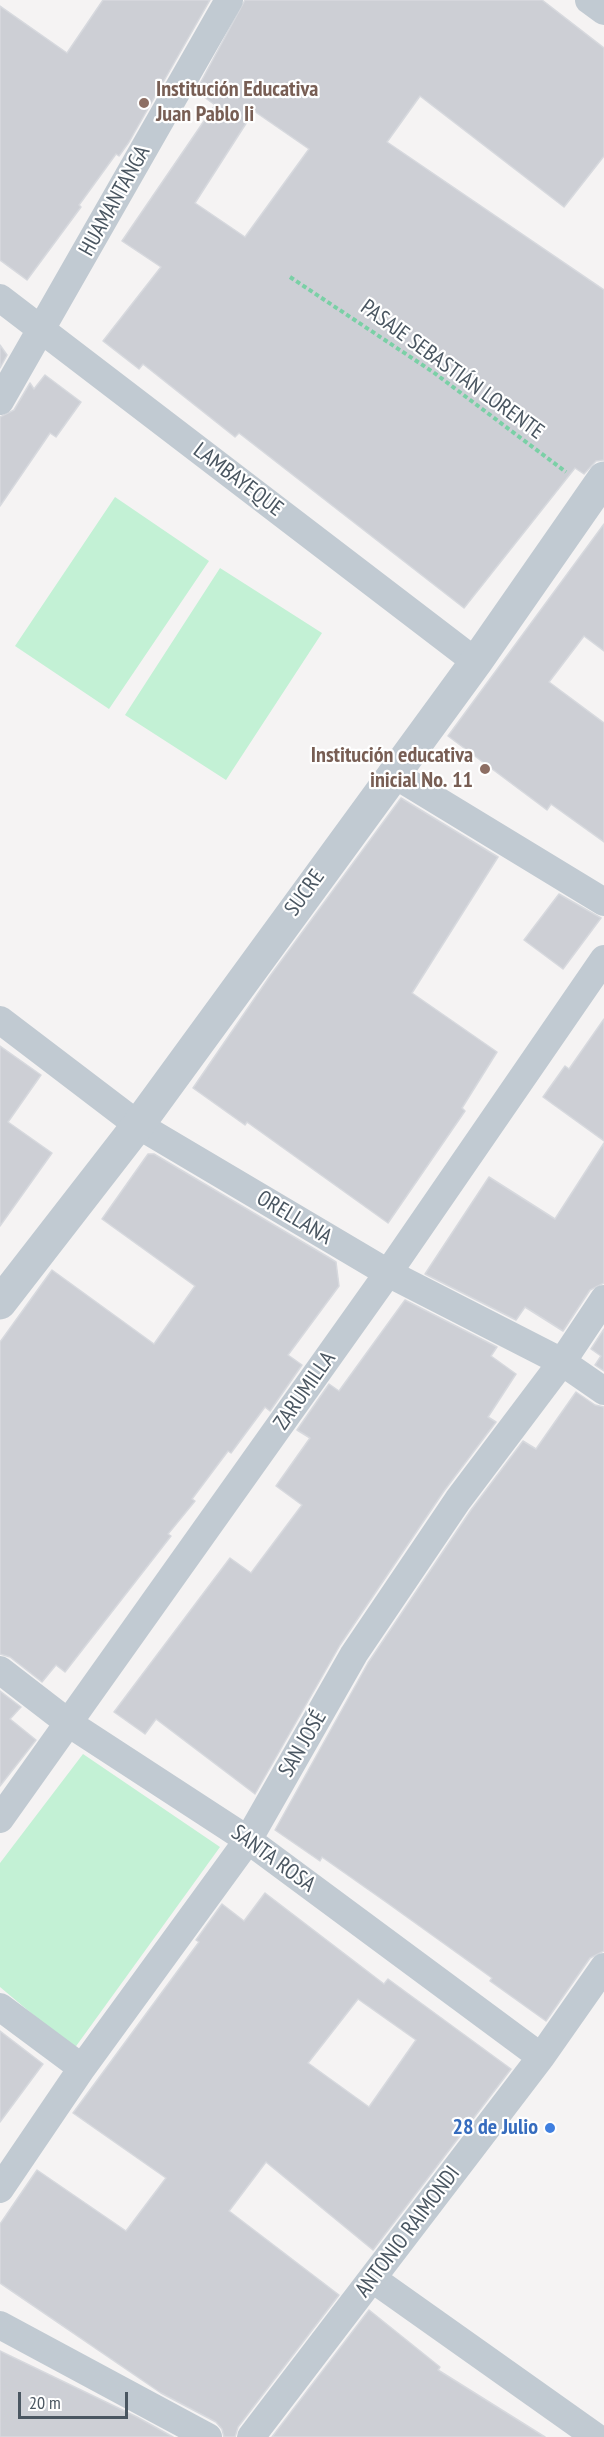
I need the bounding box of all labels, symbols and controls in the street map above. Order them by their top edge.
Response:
place label: Institución Educativa Juan Pablo Ii [156,77,318,128]
marker: Institución Educativa Juan Pablo Ii [137,96,151,110]
street label: HUAMANTANGA [74,141,156,261]
street label: PASAJE SEBASTIÁN LORENTE [355,295,549,445]
street label: LAMBAYEQUE [188,438,288,522]
place label: Institución educativa inicial No. 11 [311,743,473,794]
marker: Institución educativa inicial No. 11 [478,762,492,776]
street label: SUCRE [279,865,331,921]
street label: ORELLANA [252,1185,336,1251]
street label: ZARUMILLA [268,1347,342,1435]
street label: SAN JOSÉ [273,1706,333,1782]
street label: SANTA ROSA [226,1820,320,1898]
place label: 28 de Julio [452,2115,538,2141]
marker: 28 de Julio [543,2121,557,2135]
street label: ANTONIO RAIMONDI [350,2161,466,2303]
scale bar [21,2380,130,2418]
text: 20 m [29,2391,61,2414]

